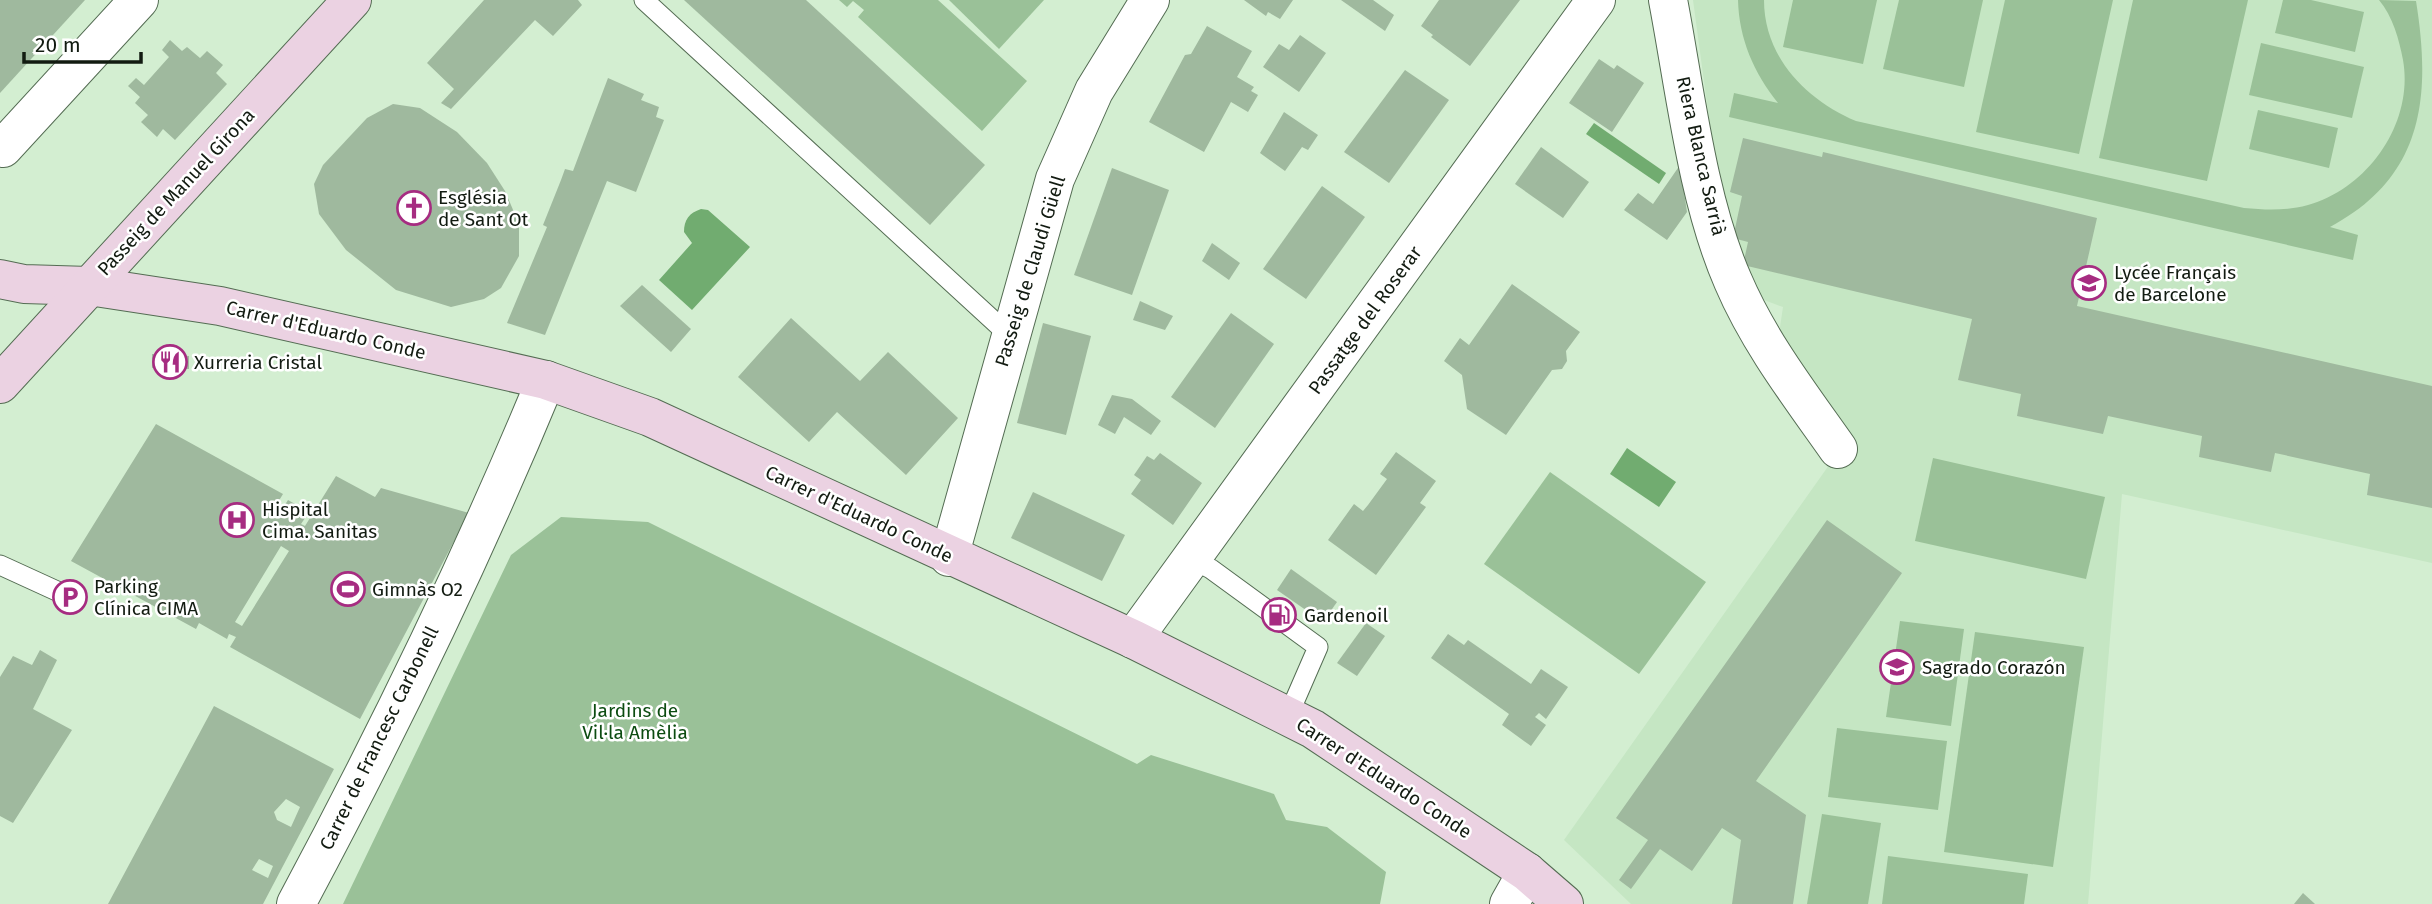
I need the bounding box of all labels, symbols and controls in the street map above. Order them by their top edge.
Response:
scale bar [24,21,142,65]
text: 20 m [35,32,81,58]
street label: Riera Blanca Sarrià [1671,74,1731,238]
street label: Passeig de Manuel Girona [93,104,259,280]
street label: Passeig de Claudi Güell [990,172,1070,369]
place label: Església de Sant Ot [438,186,529,231]
church icon: Església de Sant Ot [395,189,433,227]
street label: Passatge del Roserar [1304,241,1427,399]
place label: Lycée Français de Barcelone [2114,261,2236,306]
school or university icon: Lycée Français de Barcelone [2070,264,2108,302]
street label: Carrer d'Eduardo Conde [224,296,428,364]
restaurant icon: Xurreria Cristal [151,343,189,381]
place label: Xurreria Cristal [194,351,322,374]
street label: Carrer d'Eduardo Conde [762,460,956,568]
place label: Hispital Cima. Sanitas [262,498,377,543]
hospital icon: Hispital Cima. Sanitas [218,501,256,539]
sports icon: Gimnàs O2 [329,570,367,608]
place label: Parking Clínica CIMA [94,575,198,620]
parking icon: Parking Clínica CIMA [51,578,89,616]
place label: Gimnàs O2 [372,578,463,601]
fuel station icon: Gardenoil [1260,596,1298,634]
place label: Gardenoil [1304,604,1388,627]
street label: Carrer de Francesc Carbonell [315,622,444,854]
school or university icon: Sagrado Corazón [1878,648,1916,686]
place label: Sagrado Corazón [1922,656,2066,679]
park label: Jardins de Vil·la Amèlia [582,699,688,744]
street label: Carrer d'Eduardo Conde [1292,713,1476,843]

